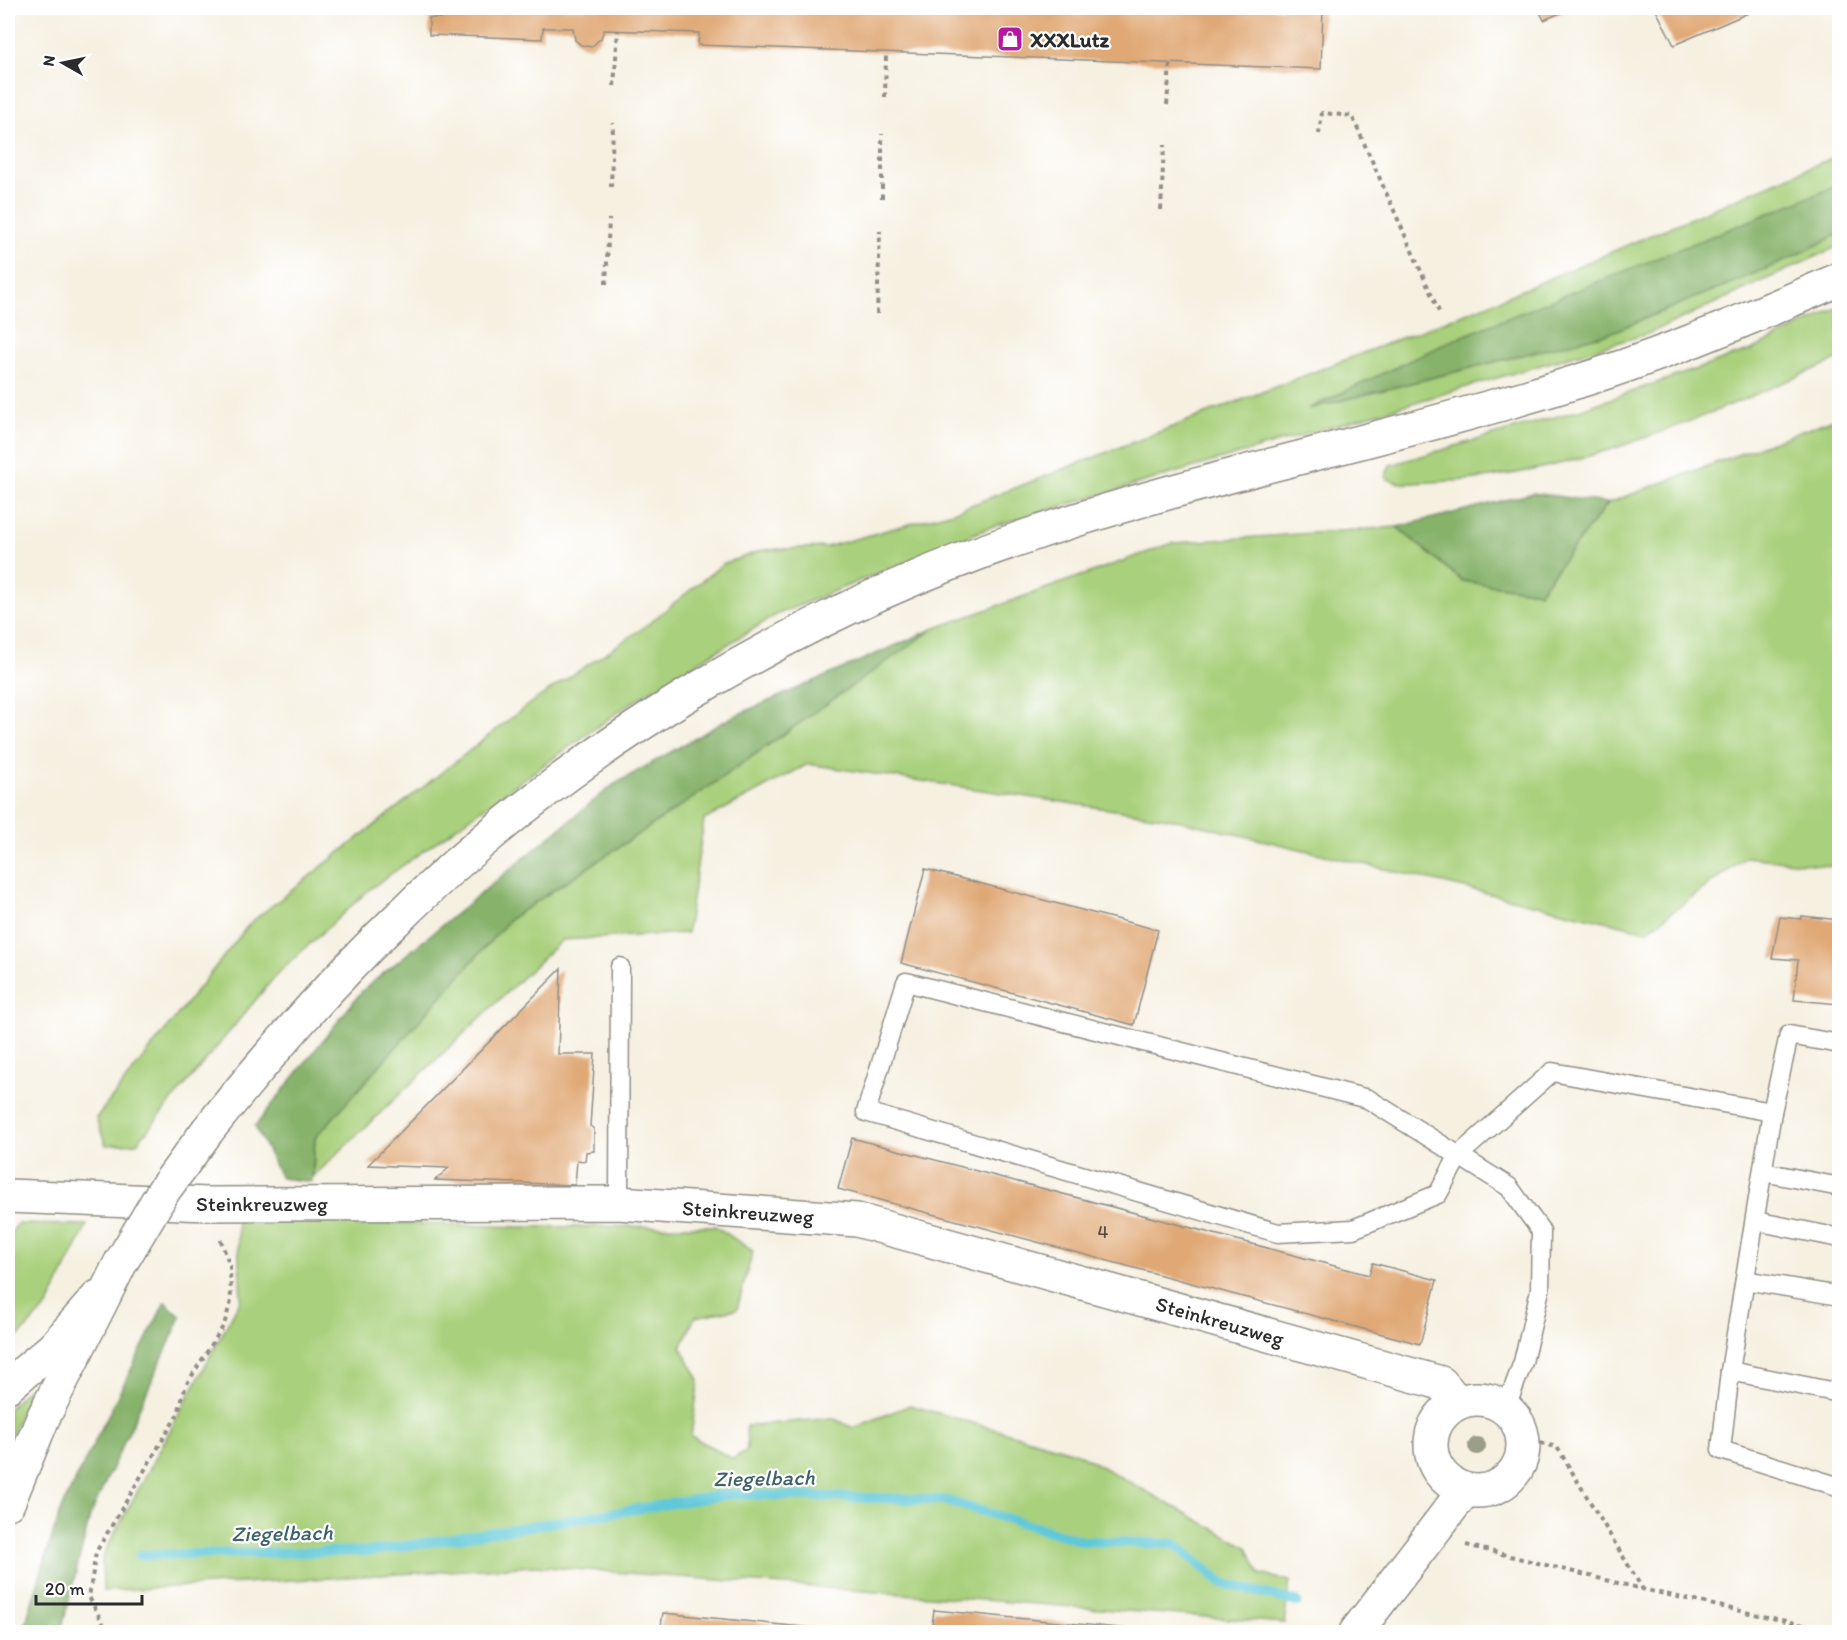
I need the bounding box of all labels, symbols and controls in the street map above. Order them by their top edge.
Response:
shop icon: XXXLutz [995,24,1025,54]
place label: XXXLutz [1030,27,1110,52]
north arrow [33,33,93,93]
text: N [38,54,59,68]
street label: Steinkreuzweg [196,1191,328,1216]
street label: Steinkreuzweg [681,1195,815,1229]
house number: 4 [1098,1221,1109,1243]
street label: Steinkreuzweg [1153,1291,1287,1351]
water label: Ziegelbach [713,1464,816,1492]
water label: Ziegelbach [231,1519,334,1547]
scale bar [36,1568,142,1606]
text: 20 m [45,1578,85,1600]

